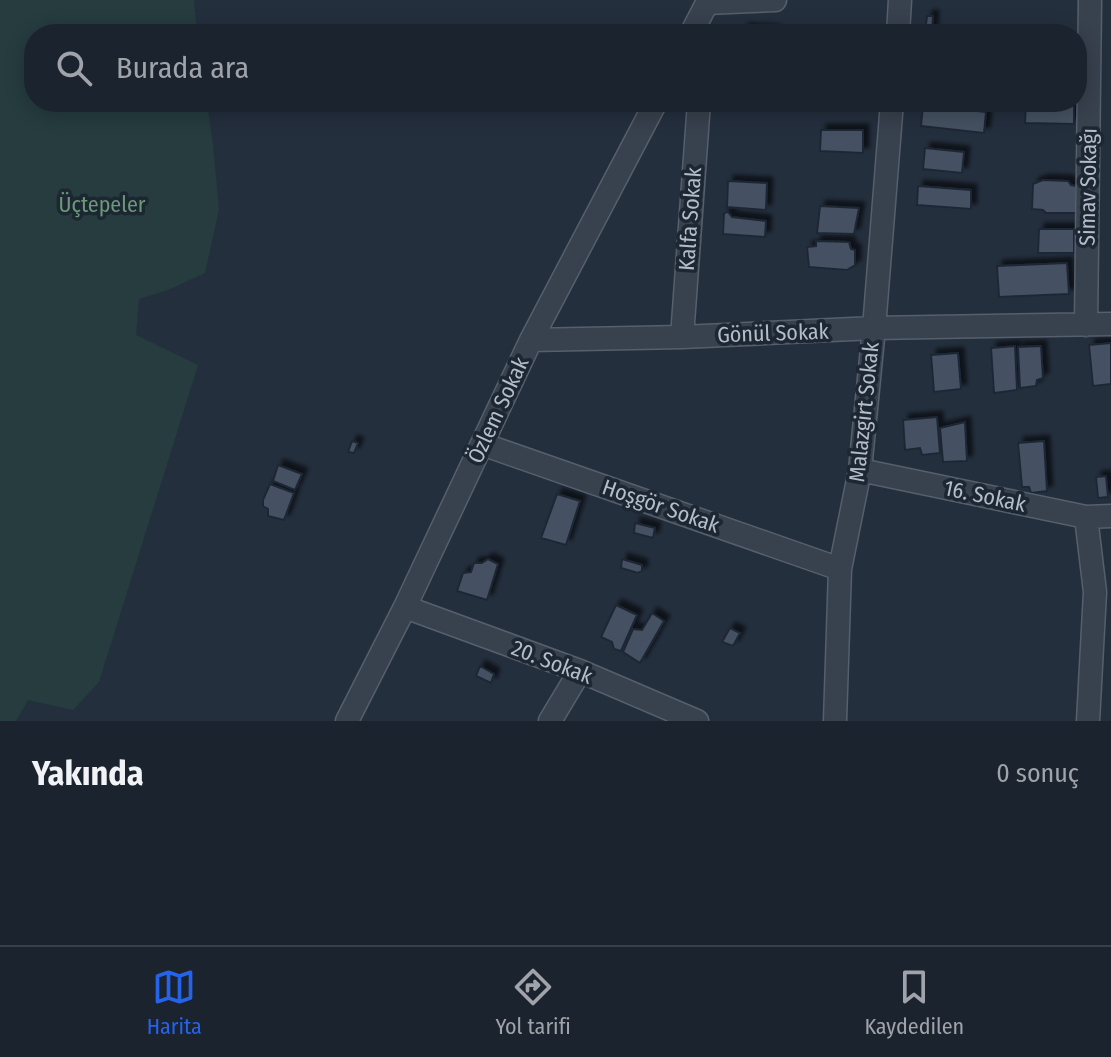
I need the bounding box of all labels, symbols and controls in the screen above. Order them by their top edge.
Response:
search box [24,24,1087,112]
icon: search [52,46,96,90]
text: Burada ara [116,50,249,86]
street label: Simav Sokağı [1073,128,1103,246]
street label: Kalfa Sokak [673,166,707,272]
park label: Üçtepeler [59,191,146,218]
street label: Gönül Sokak [717,318,830,348]
street label: Malazgirt Sokak [843,340,885,483]
street label: Özlem Sokak [462,352,535,468]
street label: Hoşgör Sokak [599,473,724,539]
street label: 16. Sokak [942,474,1029,518]
street label: 20. Sokak [508,634,597,690]
text: Yakında [32,753,144,794]
text: 0 sonuç [996,758,1079,789]
tab: Harita [147,965,202,1040]
tab: Yol tarifi [495,965,571,1040]
tab: Kaydedilen [864,965,964,1040]

